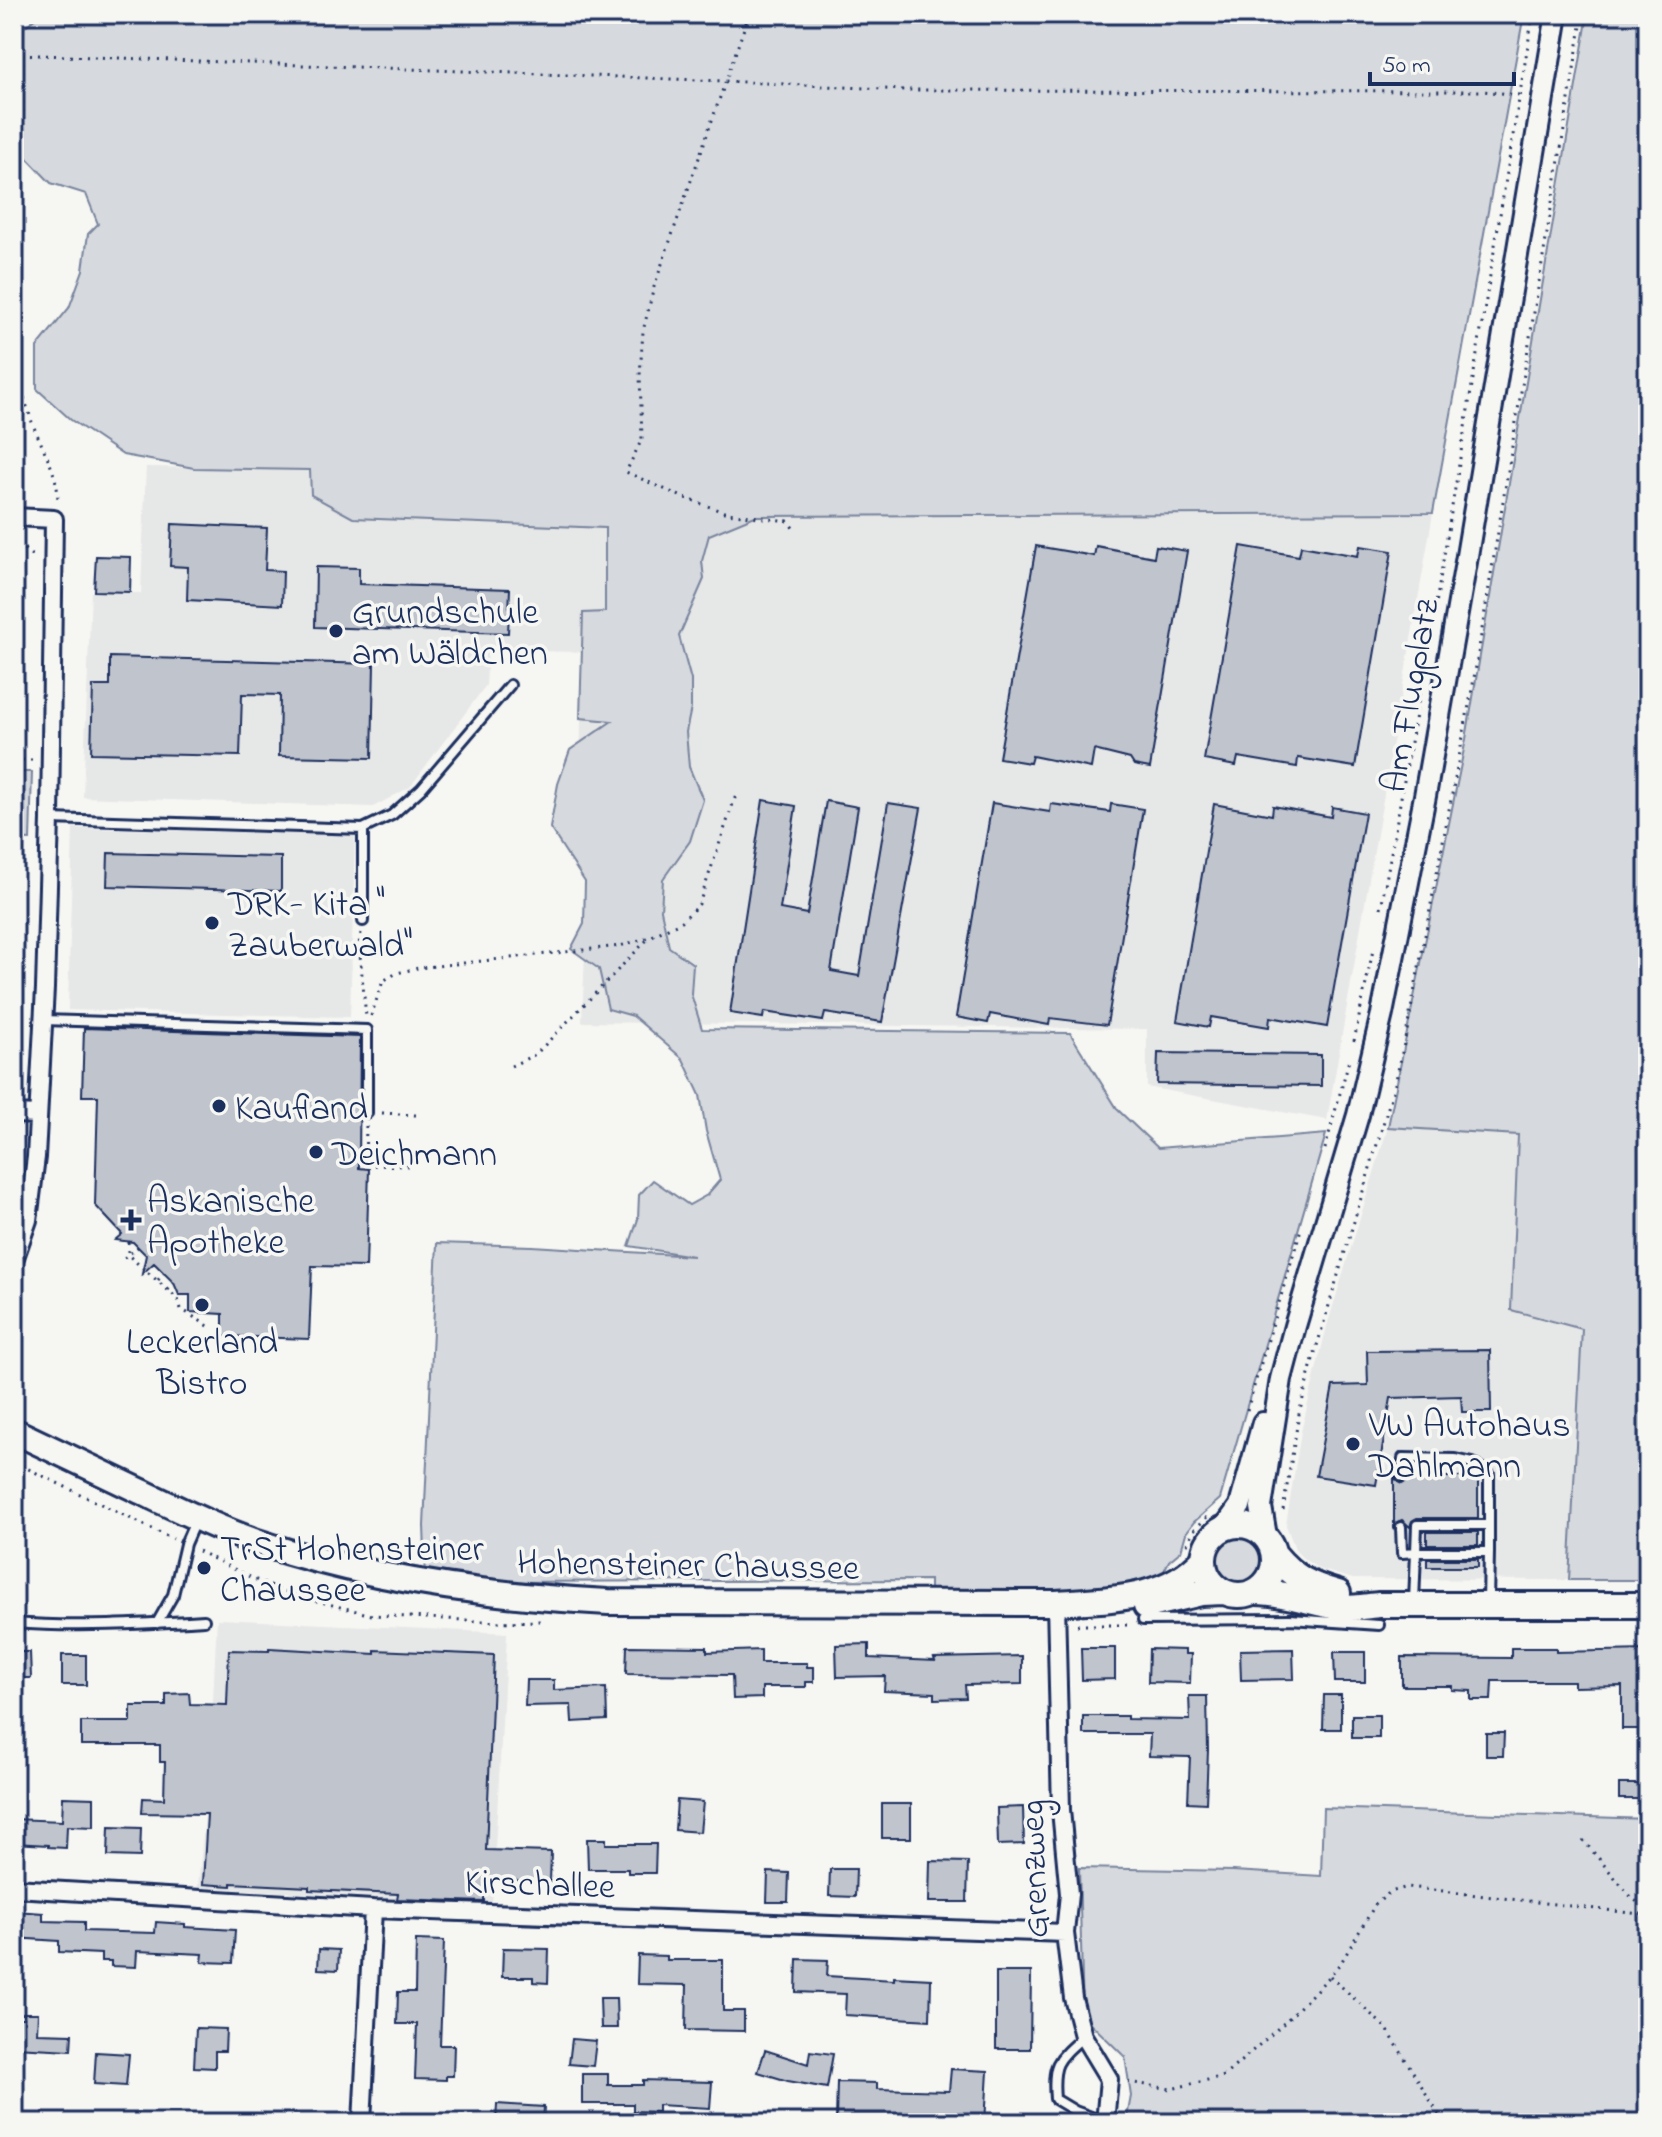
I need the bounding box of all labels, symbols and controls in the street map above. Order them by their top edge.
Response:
scale bar [1370,36,1514,86]
text: 50 m [1382,49,1431,84]
place label: Grundschule am Wäldchen [352,588,548,682]
street label: Am Flugplatz [1369,594,1456,797]
marker: Grundschule am Wäldchen [327,622,345,640]
place label: DRK- Kita " Zauberwald" [227,880,412,974]
marker: DRK- Kita " Zauberwald" [203,914,221,932]
place label: Kaufland [235,1084,368,1137]
marker: Kaufland [210,1097,228,1115]
place label: Deichmann [331,1130,497,1183]
marker: Deichmann [307,1143,325,1161]
place label: Askanische Apotheke [147,1177,315,1271]
marker: Askanische Apotheke [122,1211,140,1229]
marker: Leckerland Bistro [193,1296,211,1314]
place label: Leckerland Bistro [126,1318,278,1412]
place label: VW Autohaus Dahlmann [1368,1401,1571,1495]
marker: VW Autohaus Dahlmann [1344,1435,1362,1453]
place label: TrSt Hohensteiner Chaussee [220,1525,484,1619]
street label: Hohensteiner Chaussee [516,1538,860,1597]
marker: TrSt Hohensteiner Chaussee [195,1559,213,1577]
street label: Grenzweg [1008,1799,1065,1939]
street label: Kirschallee [464,1857,617,1916]

